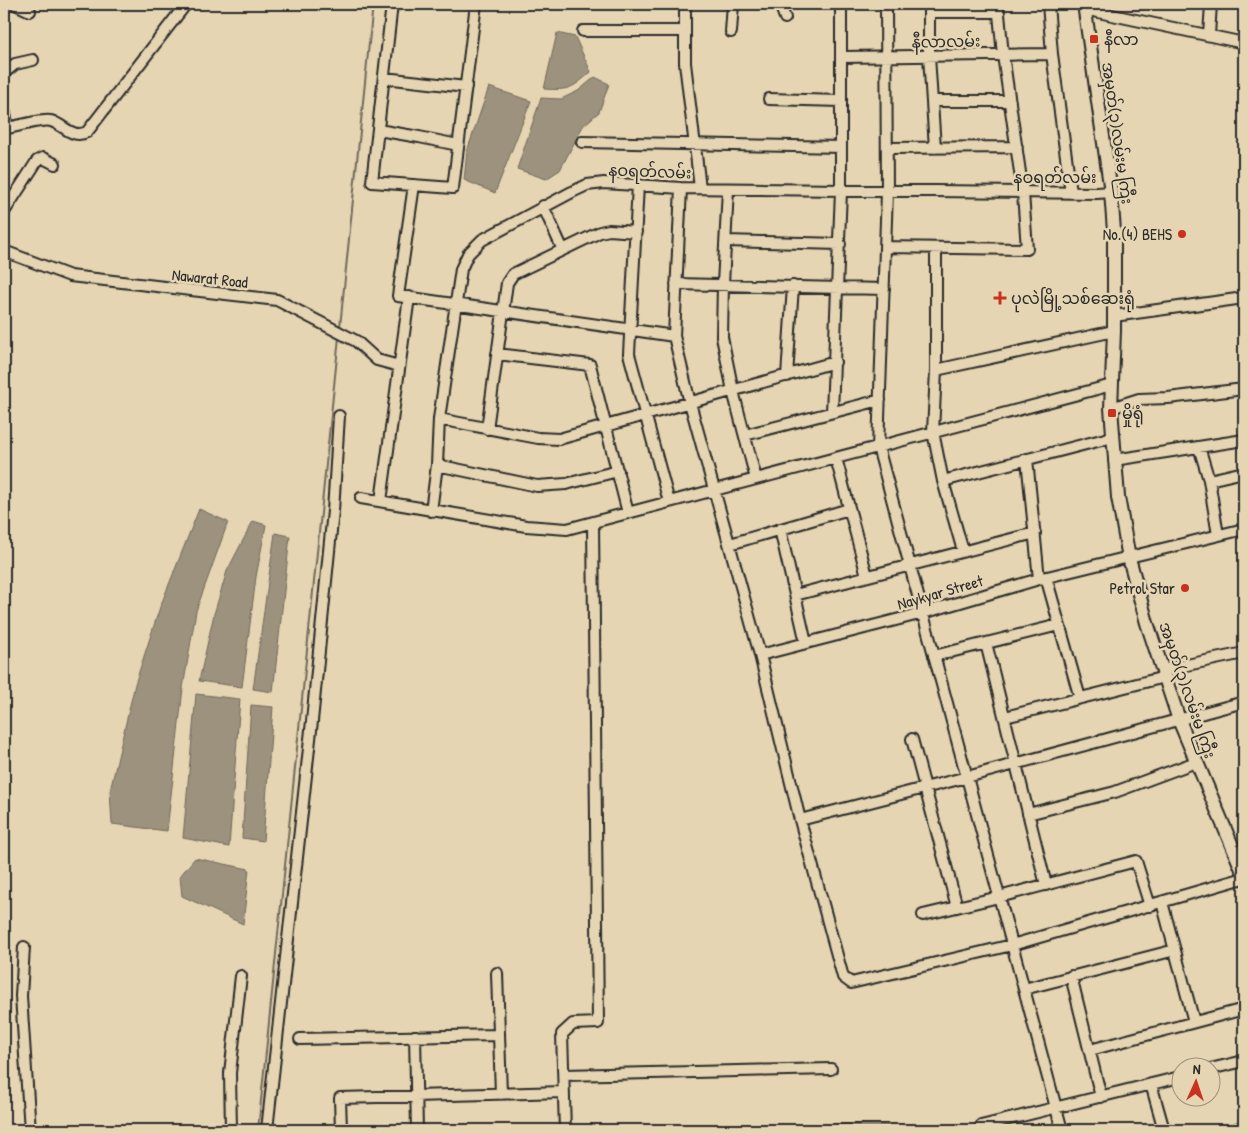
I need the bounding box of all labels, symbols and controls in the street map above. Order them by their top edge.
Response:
place label: နီလာ [1104,28,1138,53]
street label: နီလာလမ်း [911,29,981,56]
marker: နီလာ [1088,33,1100,45]
street label: အမှတ်(၃)လမ်းမ ကြီး [1093,61,1139,206]
street label: နဝရတ်လမ်း [608,159,692,186]
street label: နဝရတ်လမ်း [1013,166,1097,191]
place label: No.(4) BEHS [1103,223,1173,245]
marker: No.(4) BEHS [1176,228,1188,240]
street label: Nawarat Road [171,263,249,293]
place label: ပုလဲမြို့သစ်ဆေးရုံ [1011,287,1135,313]
marker: ပုလဲမြို့သစ်ဆေးရုံ [993,291,1007,305]
place label: မှိုရုံ [1122,402,1144,428]
marker: မှိုရုံ [1106,407,1118,419]
street label: Naykyar Street [895,569,986,615]
place label: Petrol Star [1110,577,1175,599]
marker: Petrol Star [1179,582,1191,594]
street label: အမှတ်(၃)လမ်းမ ကြီး [1151,619,1222,762]
north arrow [1170,1056,1220,1106]
text: N [1192,1059,1201,1078]

